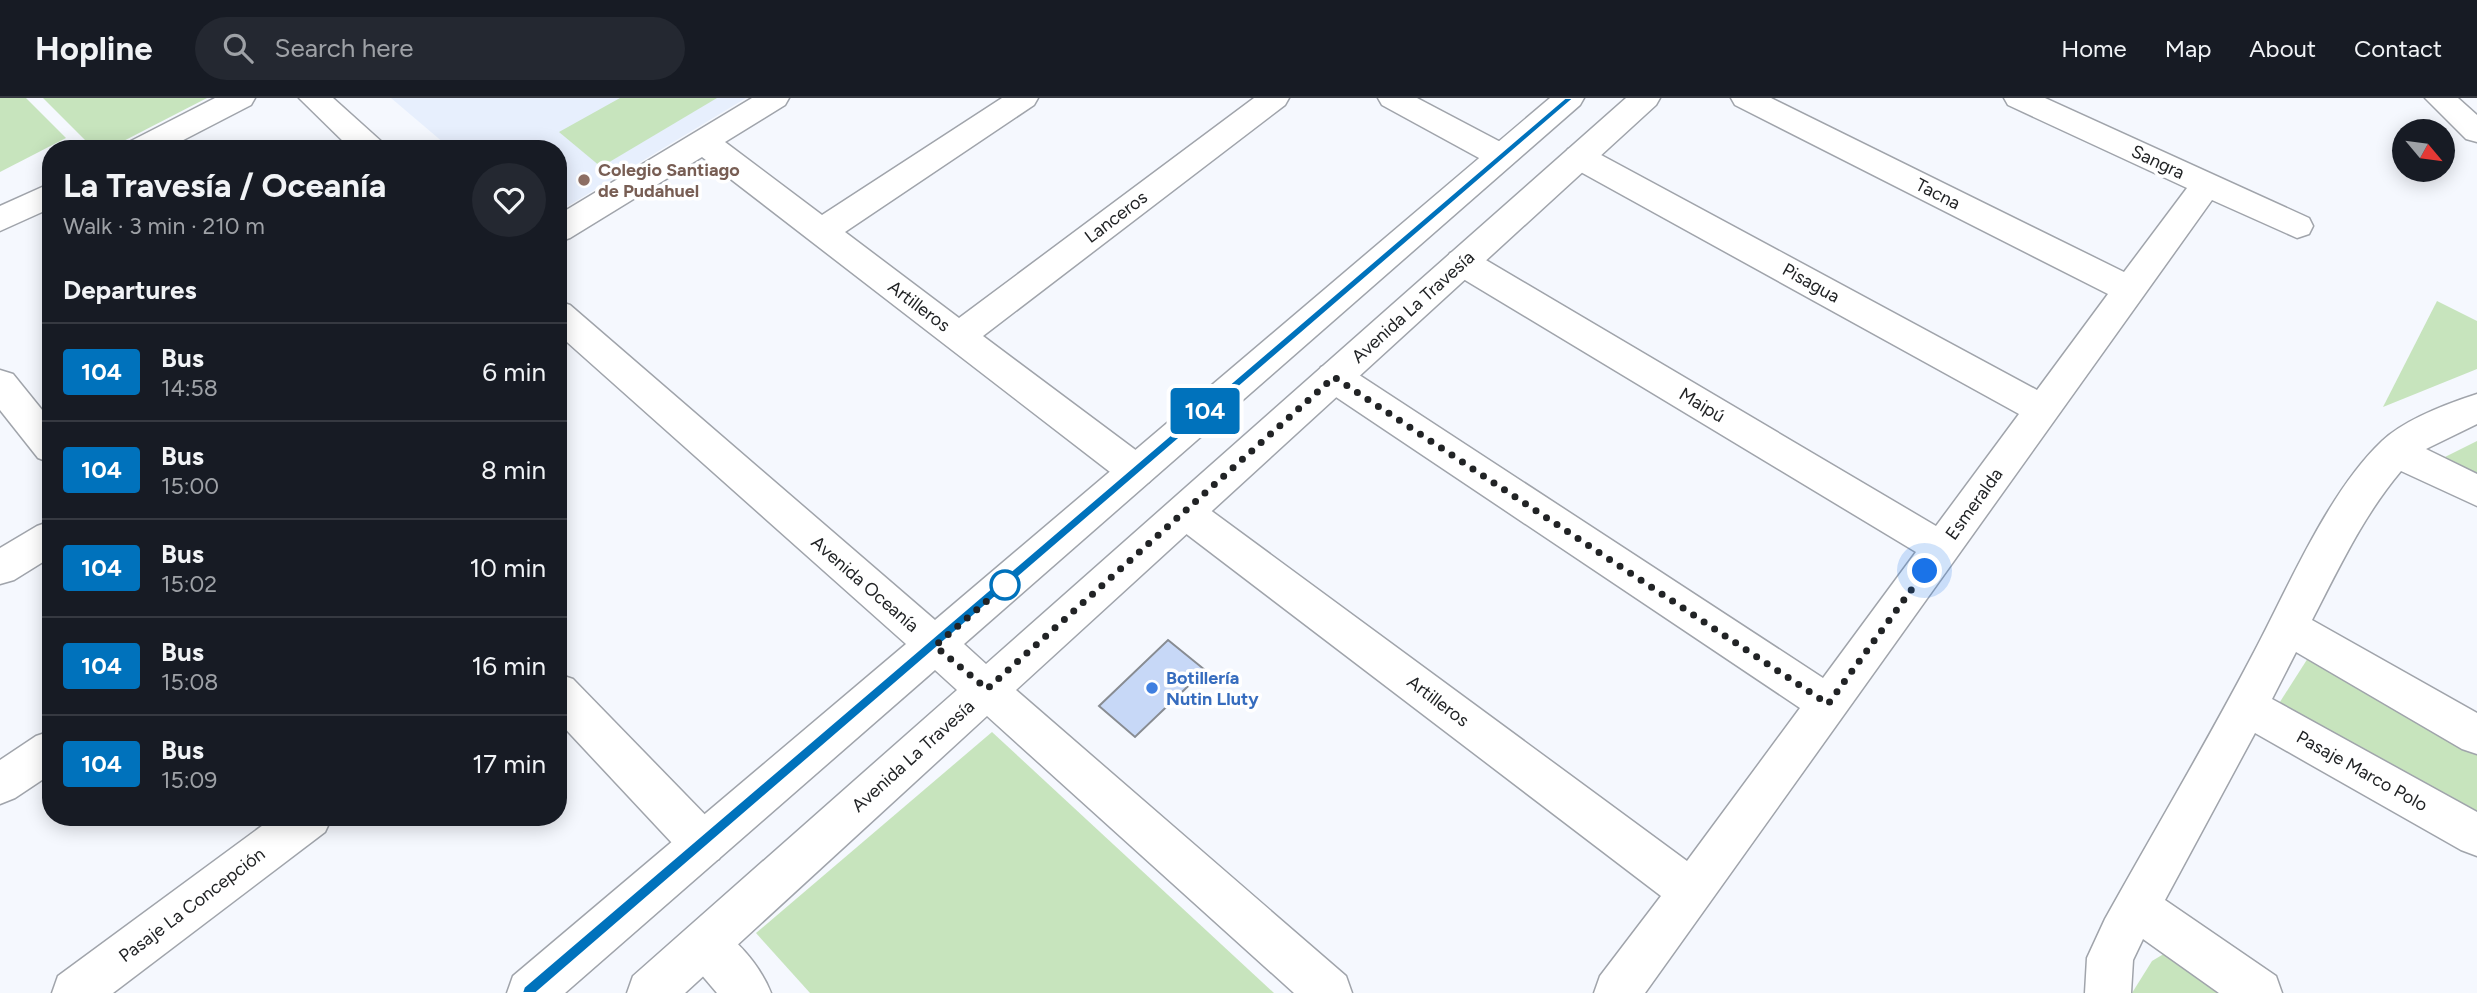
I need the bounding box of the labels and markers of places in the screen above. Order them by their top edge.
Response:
place label: Colegio Santiago de Pudahuel [598,159,740,202]
marker: Colegio Santiago de Pudahuel [576,172,592,188]
unlabelled marker [990,570,1020,600]
place label: Botillería Nutin Lluty [1166,667,1259,710]
marker: Botillería Nutin Lluty [1144,680,1160,696]

